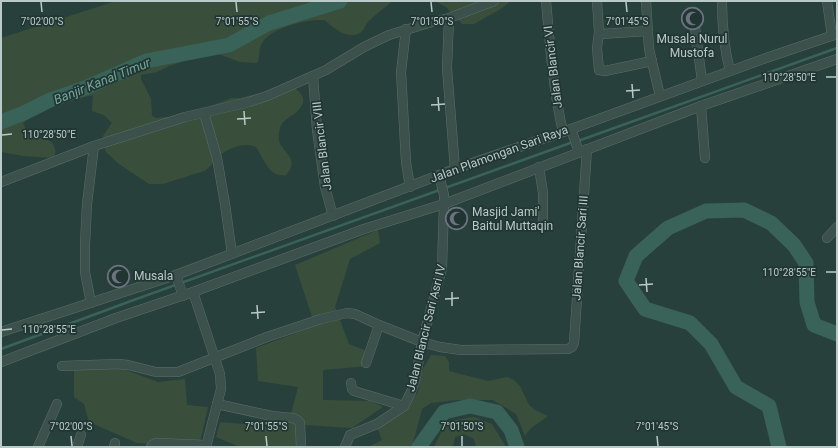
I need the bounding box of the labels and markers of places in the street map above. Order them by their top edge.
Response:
mosque icon: Musala Nurul Mustofa [679,5,705,31]
place label: Musala Nurul Mustofa [656,32,728,60]
place label: Masjid Jami' Baitul Muttaqin [472,205,553,233]
mosque icon: Masjid Jami' Baitul Muttaqin [444,206,470,232]
mosque icon: Musala [106,263,132,289]
place label: Musala [134,269,173,283]

